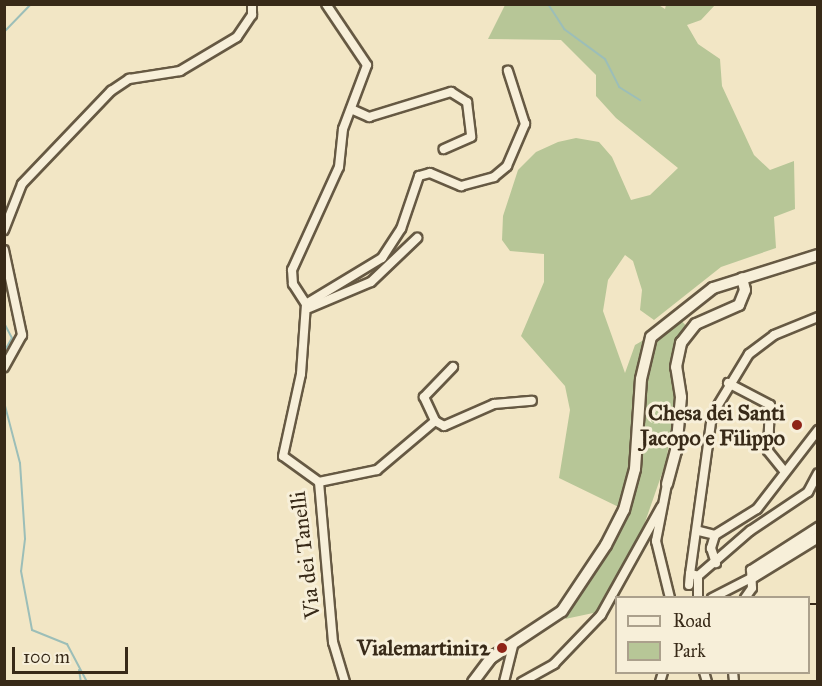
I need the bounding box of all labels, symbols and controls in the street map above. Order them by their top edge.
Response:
place label: Chesa dei Santi Jacopo e Filippo [640,399,785,451]
marker: Chesa dei Santi Jacopo e Filippo [790,418,804,432]
street label: Via dei Tanelli [284,490,326,620]
legend [615,596,810,674]
text: Road [673,610,711,632]
scale bar [15,635,130,673]
place label: Vialemartini12 [357,635,490,661]
text: Park [673,640,706,662]
marker: Vialemartini12 [495,641,509,655]
text: 100 m [23,646,70,668]

